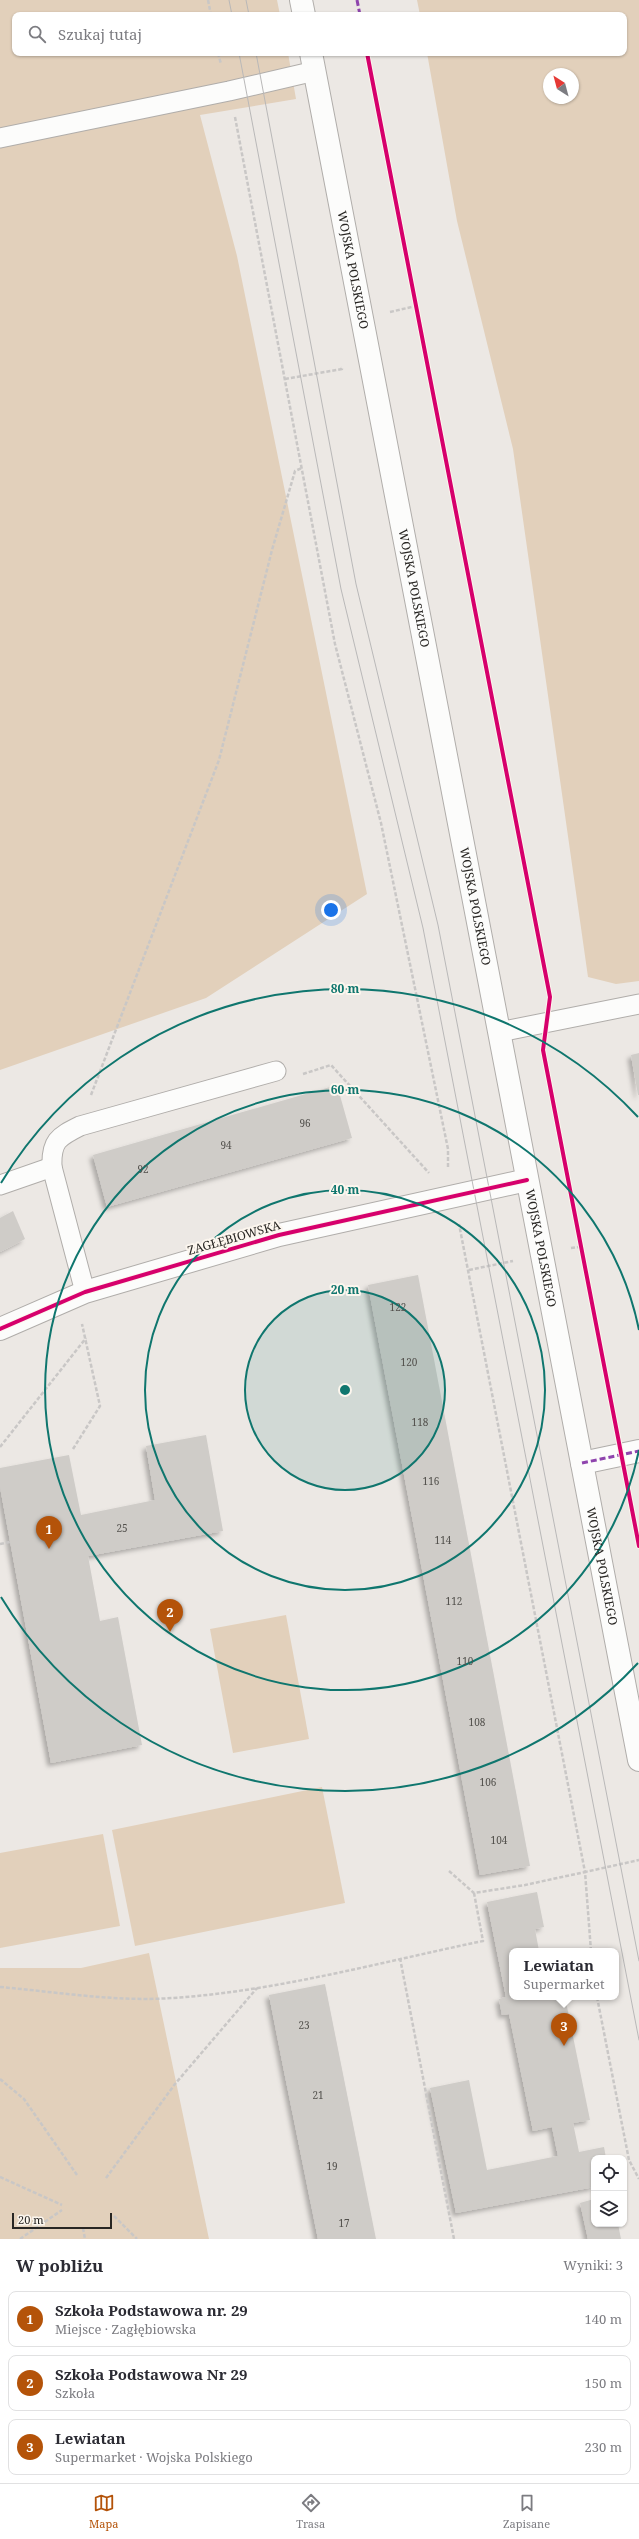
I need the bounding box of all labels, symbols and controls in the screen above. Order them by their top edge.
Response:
search box [12,12,627,56]
icon: search [26,23,48,45]
text: Szukaj tutaj [58,24,142,44]
north arrow [543,68,579,104]
street label: WOJSKA POLSKIEGO [334,209,373,331]
street label: WOJSKA POLSKIEGO [395,528,434,649]
street label: WOJSKA POLSKIEGO [456,846,495,967]
your location [321,900,341,920]
text: 80 m [331,980,359,997]
text: 60 m [331,1081,359,1098]
house number: 96 [299,1116,311,1130]
house number: 94 [220,1138,232,1152]
house number: 92 [137,1162,149,1176]
text: 40 m [331,1181,359,1198]
street label: WOJSKA POLSKIEGO [521,1188,561,1309]
street label: ZAGŁĘBIOWSKA [186,1216,283,1259]
text: 20 m [331,1281,359,1298]
house number: 122 [390,1300,406,1314]
house number: 120 [401,1355,418,1369]
centre of rings [338,1383,352,1397]
house number: 118 [412,1415,429,1429]
house number: 116 [423,1474,440,1488]
street label: WOJSKA POLSKIEGO [583,1506,622,1627]
pin: 1 [36,1516,62,1549]
house number: 25 [116,1521,128,1535]
house number: 114 [435,1533,452,1547]
house number: 112 [446,1594,462,1608]
pin: 2 [157,1599,183,1632]
house number: 110 [457,1654,474,1668]
house number: 108 [469,1715,486,1729]
house number: 106 [480,1775,497,1789]
house number: 104 [491,1833,508,1847]
popup [509,1948,619,2000]
text: Lewiatan [524,1955,594,1975]
text: Supermarket [524,1975,605,1993]
pin: 3 [551,2013,577,2046]
house number: 23 [298,2018,310,2032]
house number: 21 [312,2088,324,2102]
map controls [591,2155,627,2227]
button: locate [591,2155,627,2191]
house number: 19 [326,2159,338,2173]
button: layers [591,2191,627,2227]
scale bar [12,2211,112,2230]
text: 20 m [18,2212,44,2227]
house number: 17 [338,2216,350,2230]
text: W pobliżu [16,2254,103,2277]
text: Wyniki: 3 [563,2256,623,2274]
text: Szkoła Podstawowa nr. 29 [55,2300,248,2320]
text: 1 [26,2310,34,2328]
text: 140 m [585,2310,622,2328]
text: Miejsce · Zagłębiowska [55,2320,196,2338]
text: Szkoła Podstawowa Nr 29 [55,2364,247,2384]
text: 2 [26,2374,34,2392]
text: 150 m [585,2374,622,2392]
text: Szkoła [55,2384,95,2402]
text: Lewiatan [55,2428,126,2448]
text: 3 [26,2438,34,2456]
text: 230 m [585,2438,622,2456]
text: Supermarket · Wojska Polskiego [55,2448,253,2466]
tab: Mapa [89,2492,118,2531]
tab: Trasa [296,2492,325,2531]
tab: Zapisane [503,2492,550,2531]

